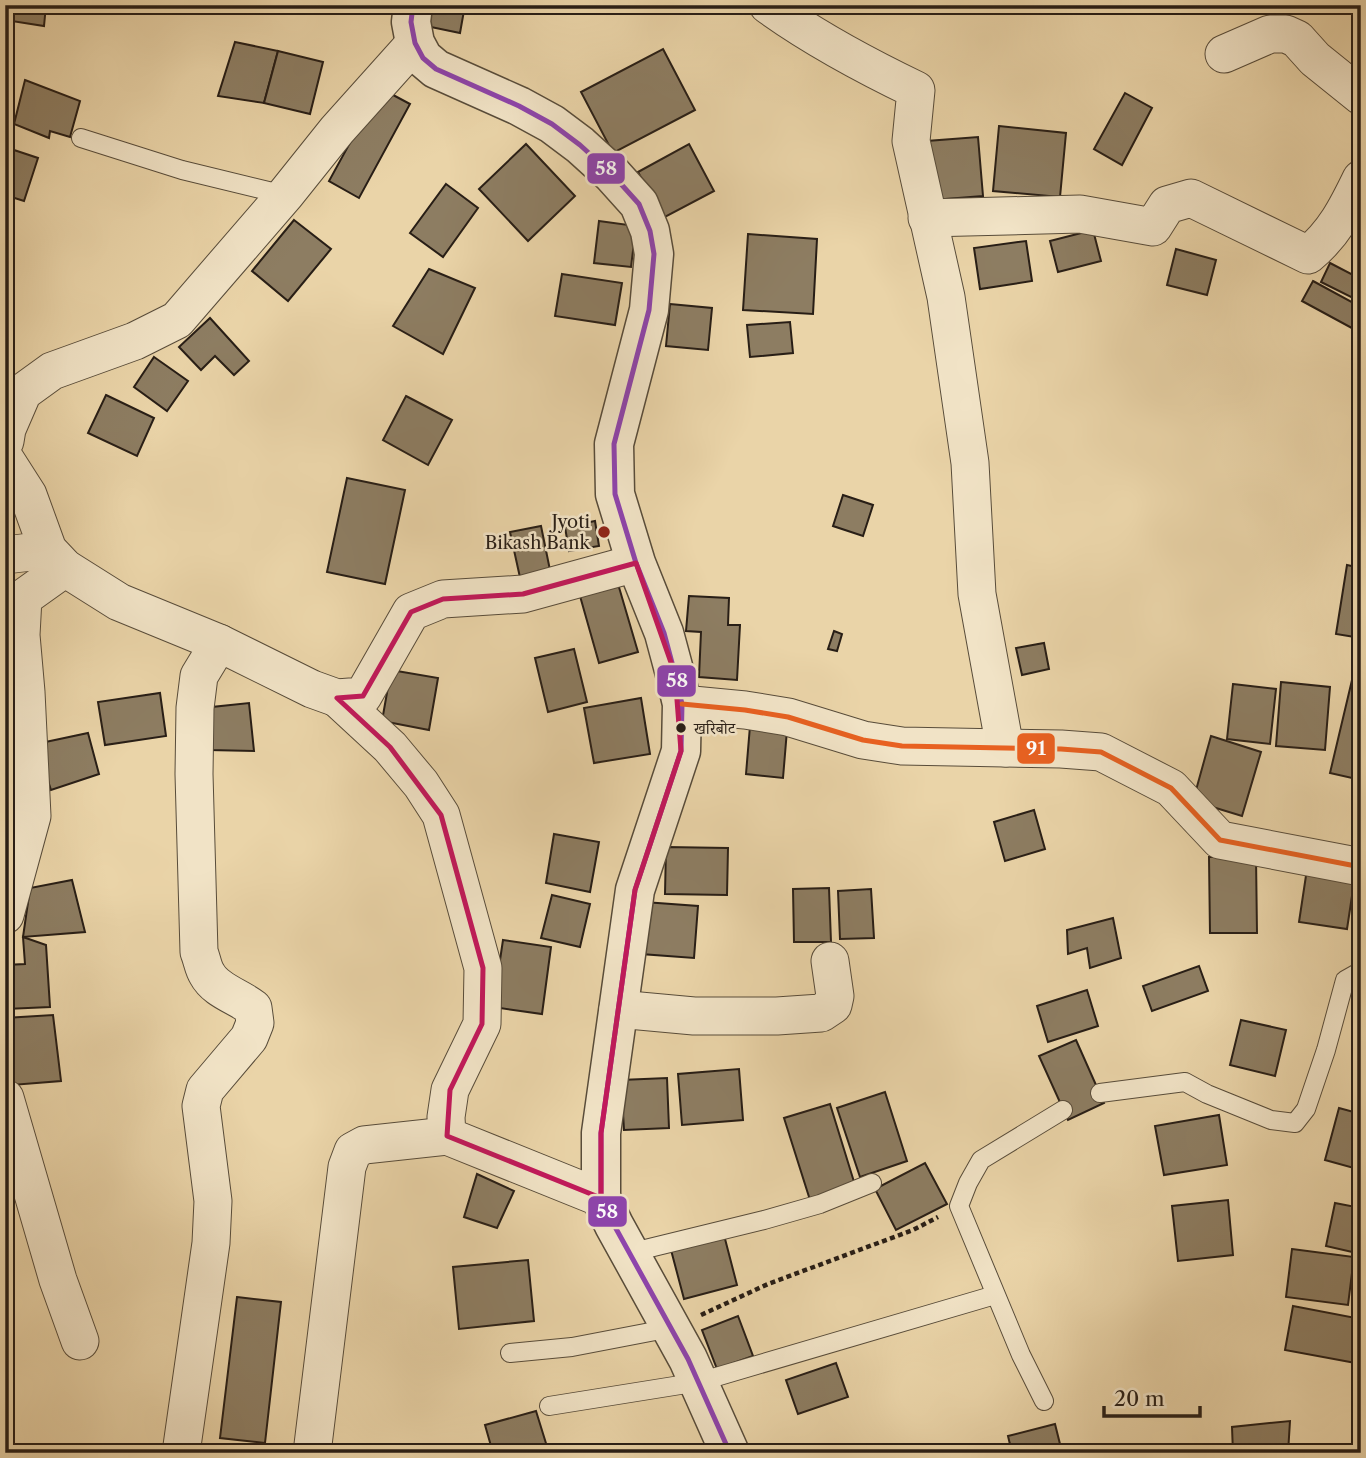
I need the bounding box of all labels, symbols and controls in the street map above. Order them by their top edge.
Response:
line badge: 58 [586,152,626,185]
text: 58 [595,157,617,180]
place label: Jyoti Bikash Bank [485,511,592,554]
marker: Jyoti Bikash Bank [596,524,612,540]
line badge: 58 [656,664,697,698]
text: 58 [666,669,688,692]
place label: खरिबोट [693,718,737,738]
marker: खरिबोट [674,721,688,735]
line badge: 91 [1016,732,1056,765]
text: 91 [1026,737,1046,760]
line badge: 58 [587,1195,628,1228]
text: 58 [596,1200,618,1223]
scale bar [1104,1374,1200,1418]
text: 20 m [1114,1386,1165,1411]

